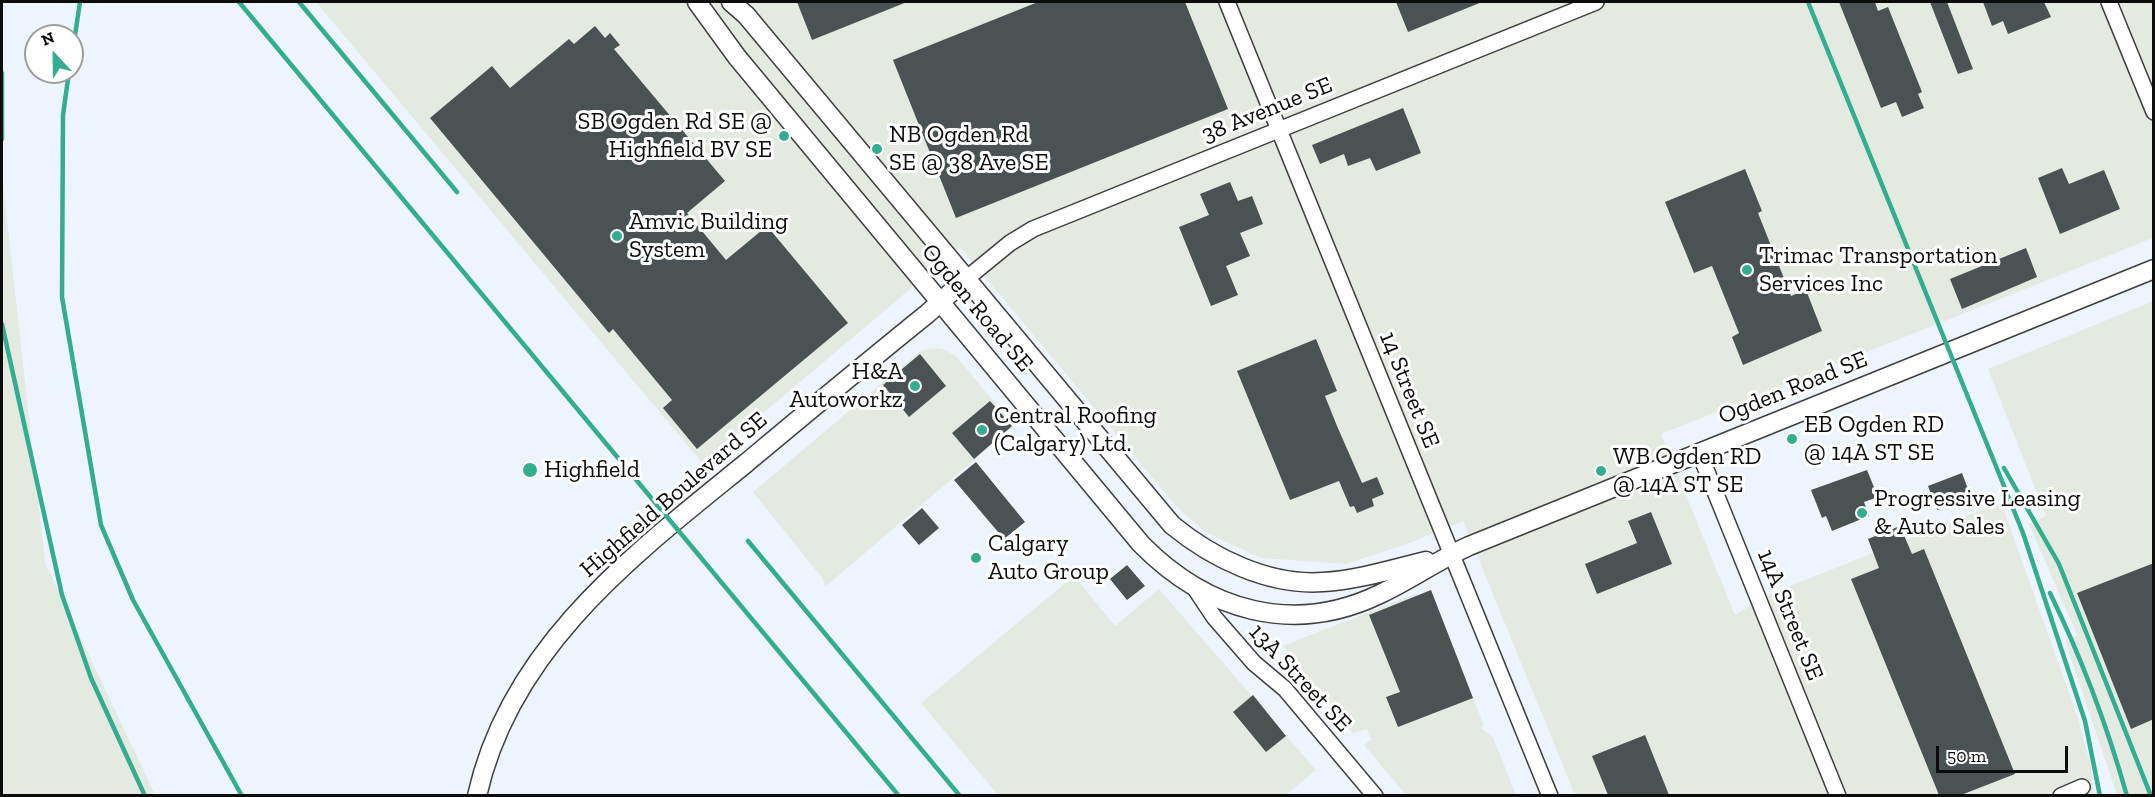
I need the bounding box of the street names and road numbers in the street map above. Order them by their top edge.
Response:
street label: 38 Avenue SE [1197,71,1337,149]
street label: Ogden Road SE [915,238,1039,378]
street label: 14 Street SE [1373,327,1445,453]
street label: Ogden Road SE [1714,345,1872,431]
street label: Highfield Boulevard SE [575,406,773,584]
street label: 14A Street SE [1751,545,1829,685]
street label: 13A Street SE [1243,618,1357,738]

